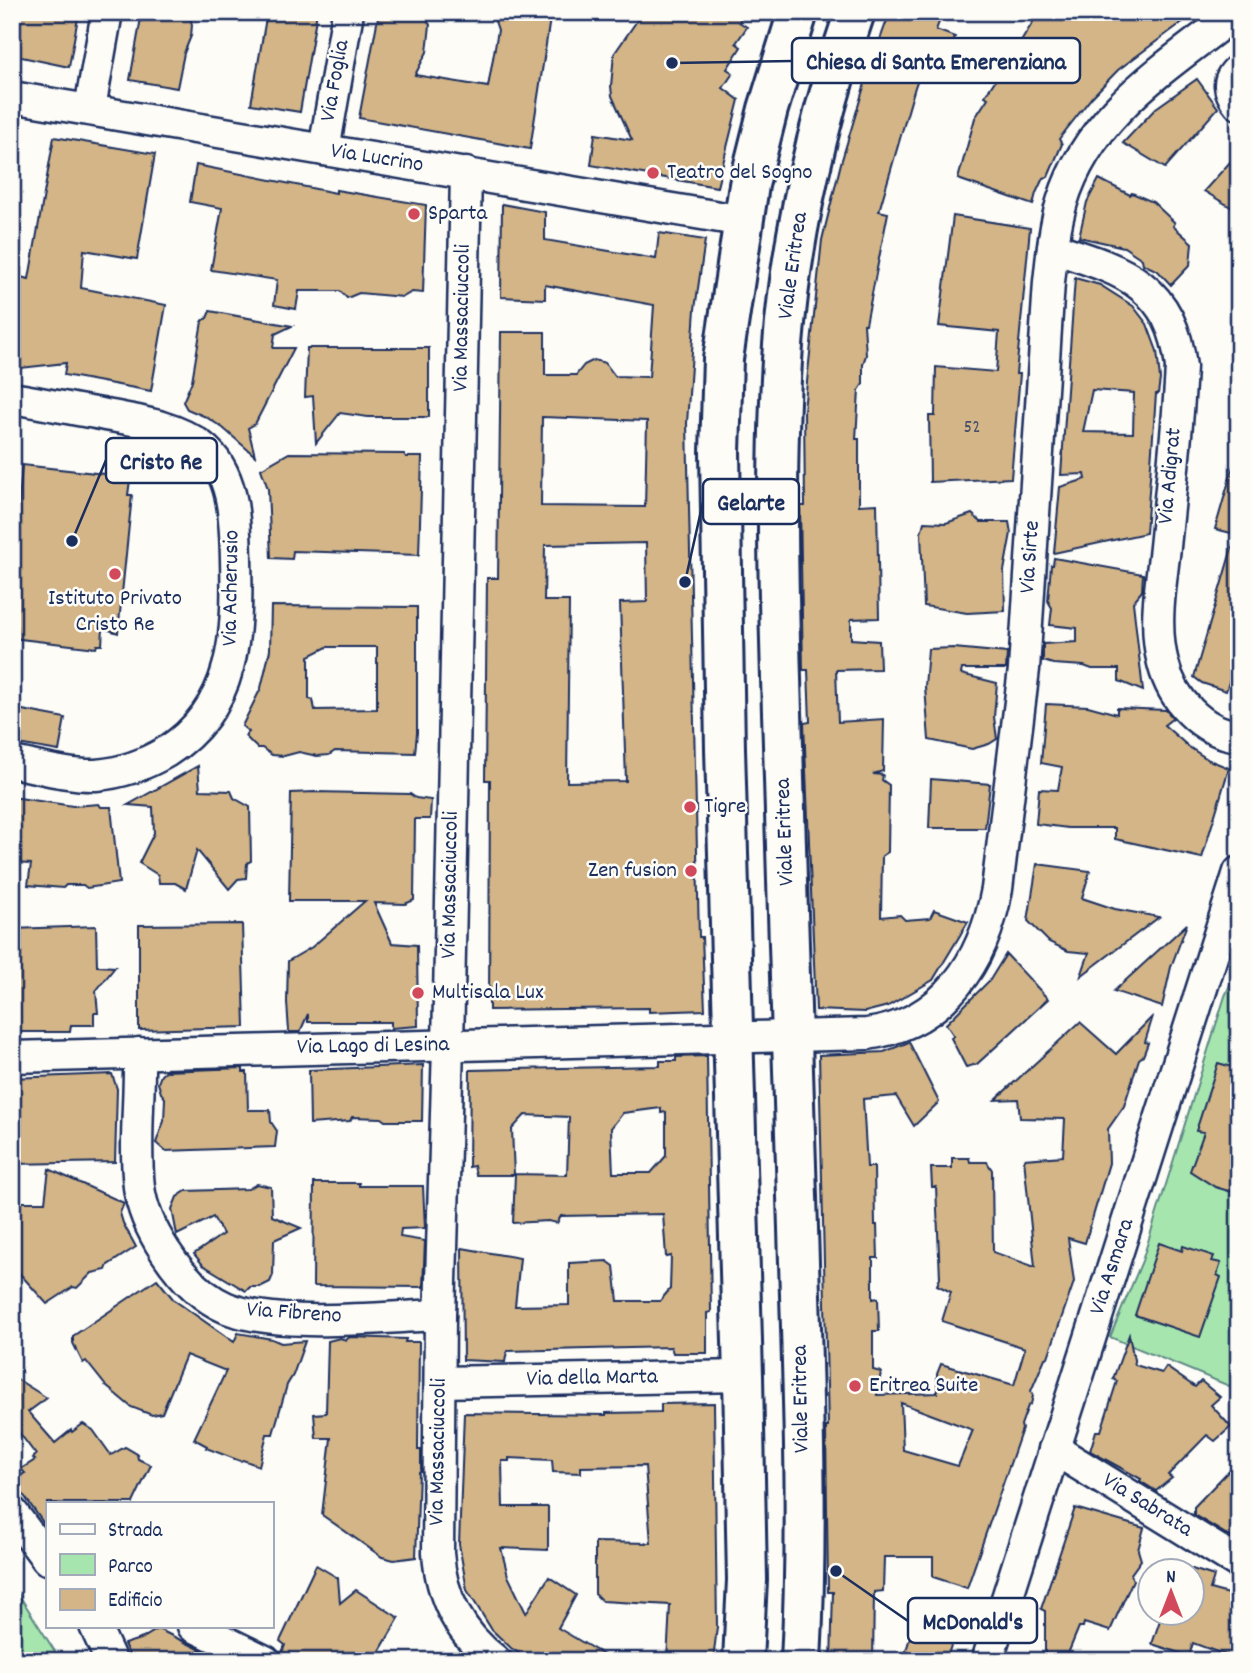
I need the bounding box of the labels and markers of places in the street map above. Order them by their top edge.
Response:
callout: Chiesa di Santa Emerenziana [792,38,1080,83]
place label: Teatro del Sogno [667,157,813,190]
marker: Teatro del Sogno [645,165,661,181]
place label: Sparta [428,198,489,231]
marker: Sparta [406,206,422,222]
callout: Cristo Re [106,438,217,483]
callout: Gelarte [703,479,799,524]
marker: Istituto Privato Cristo Re [107,566,123,582]
place label: Istituto Privato Cristo Re [48,583,182,642]
place label: Tigre [704,791,746,824]
marker: Tigre [682,799,698,815]
place label: Zen fusion [588,855,677,888]
marker: Zen fusion [683,863,699,879]
place label: Multisala Lux [432,977,544,1010]
marker: Multisala Lux [410,985,426,1001]
place label: Eritrea Suite [869,1370,978,1403]
marker: Eritrea Suite [847,1378,863,1394]
callout: McDonald's [908,1598,1037,1643]

